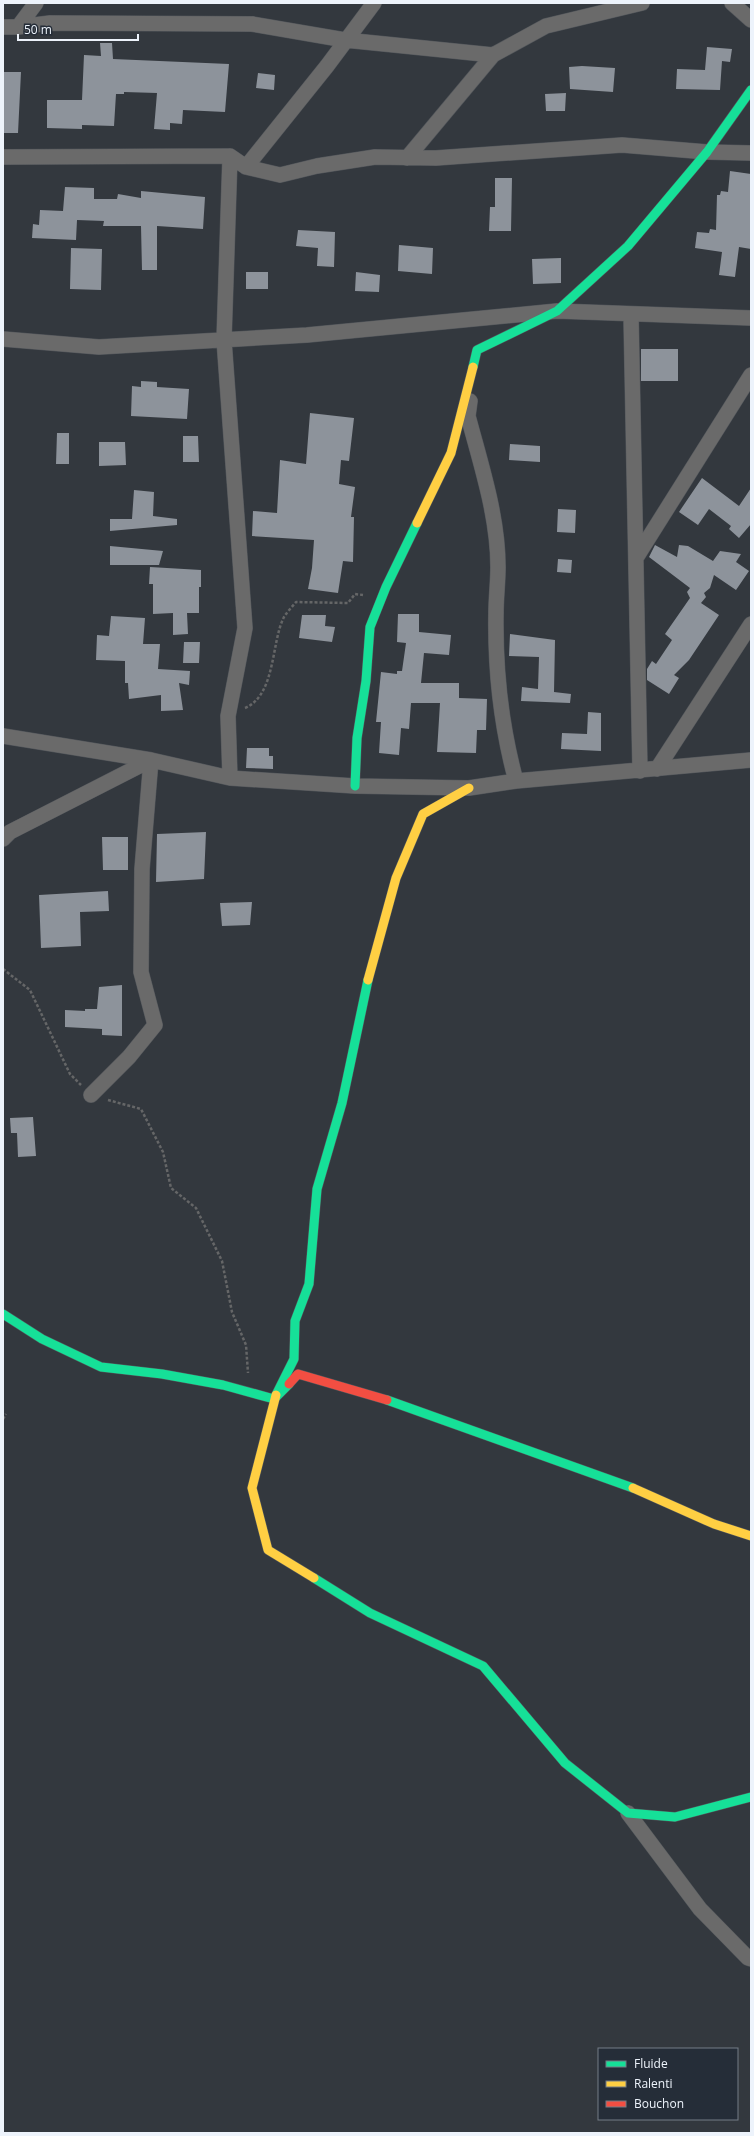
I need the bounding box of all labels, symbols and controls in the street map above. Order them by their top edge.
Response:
scale bar [18,16,138,42]
text: 50 m [24,21,52,38]
legend [598,2048,738,2120]
text: Fluide [634,2055,668,2072]
text: Ralenti [634,2075,673,2092]
text: Bouchon [634,2095,684,2112]

